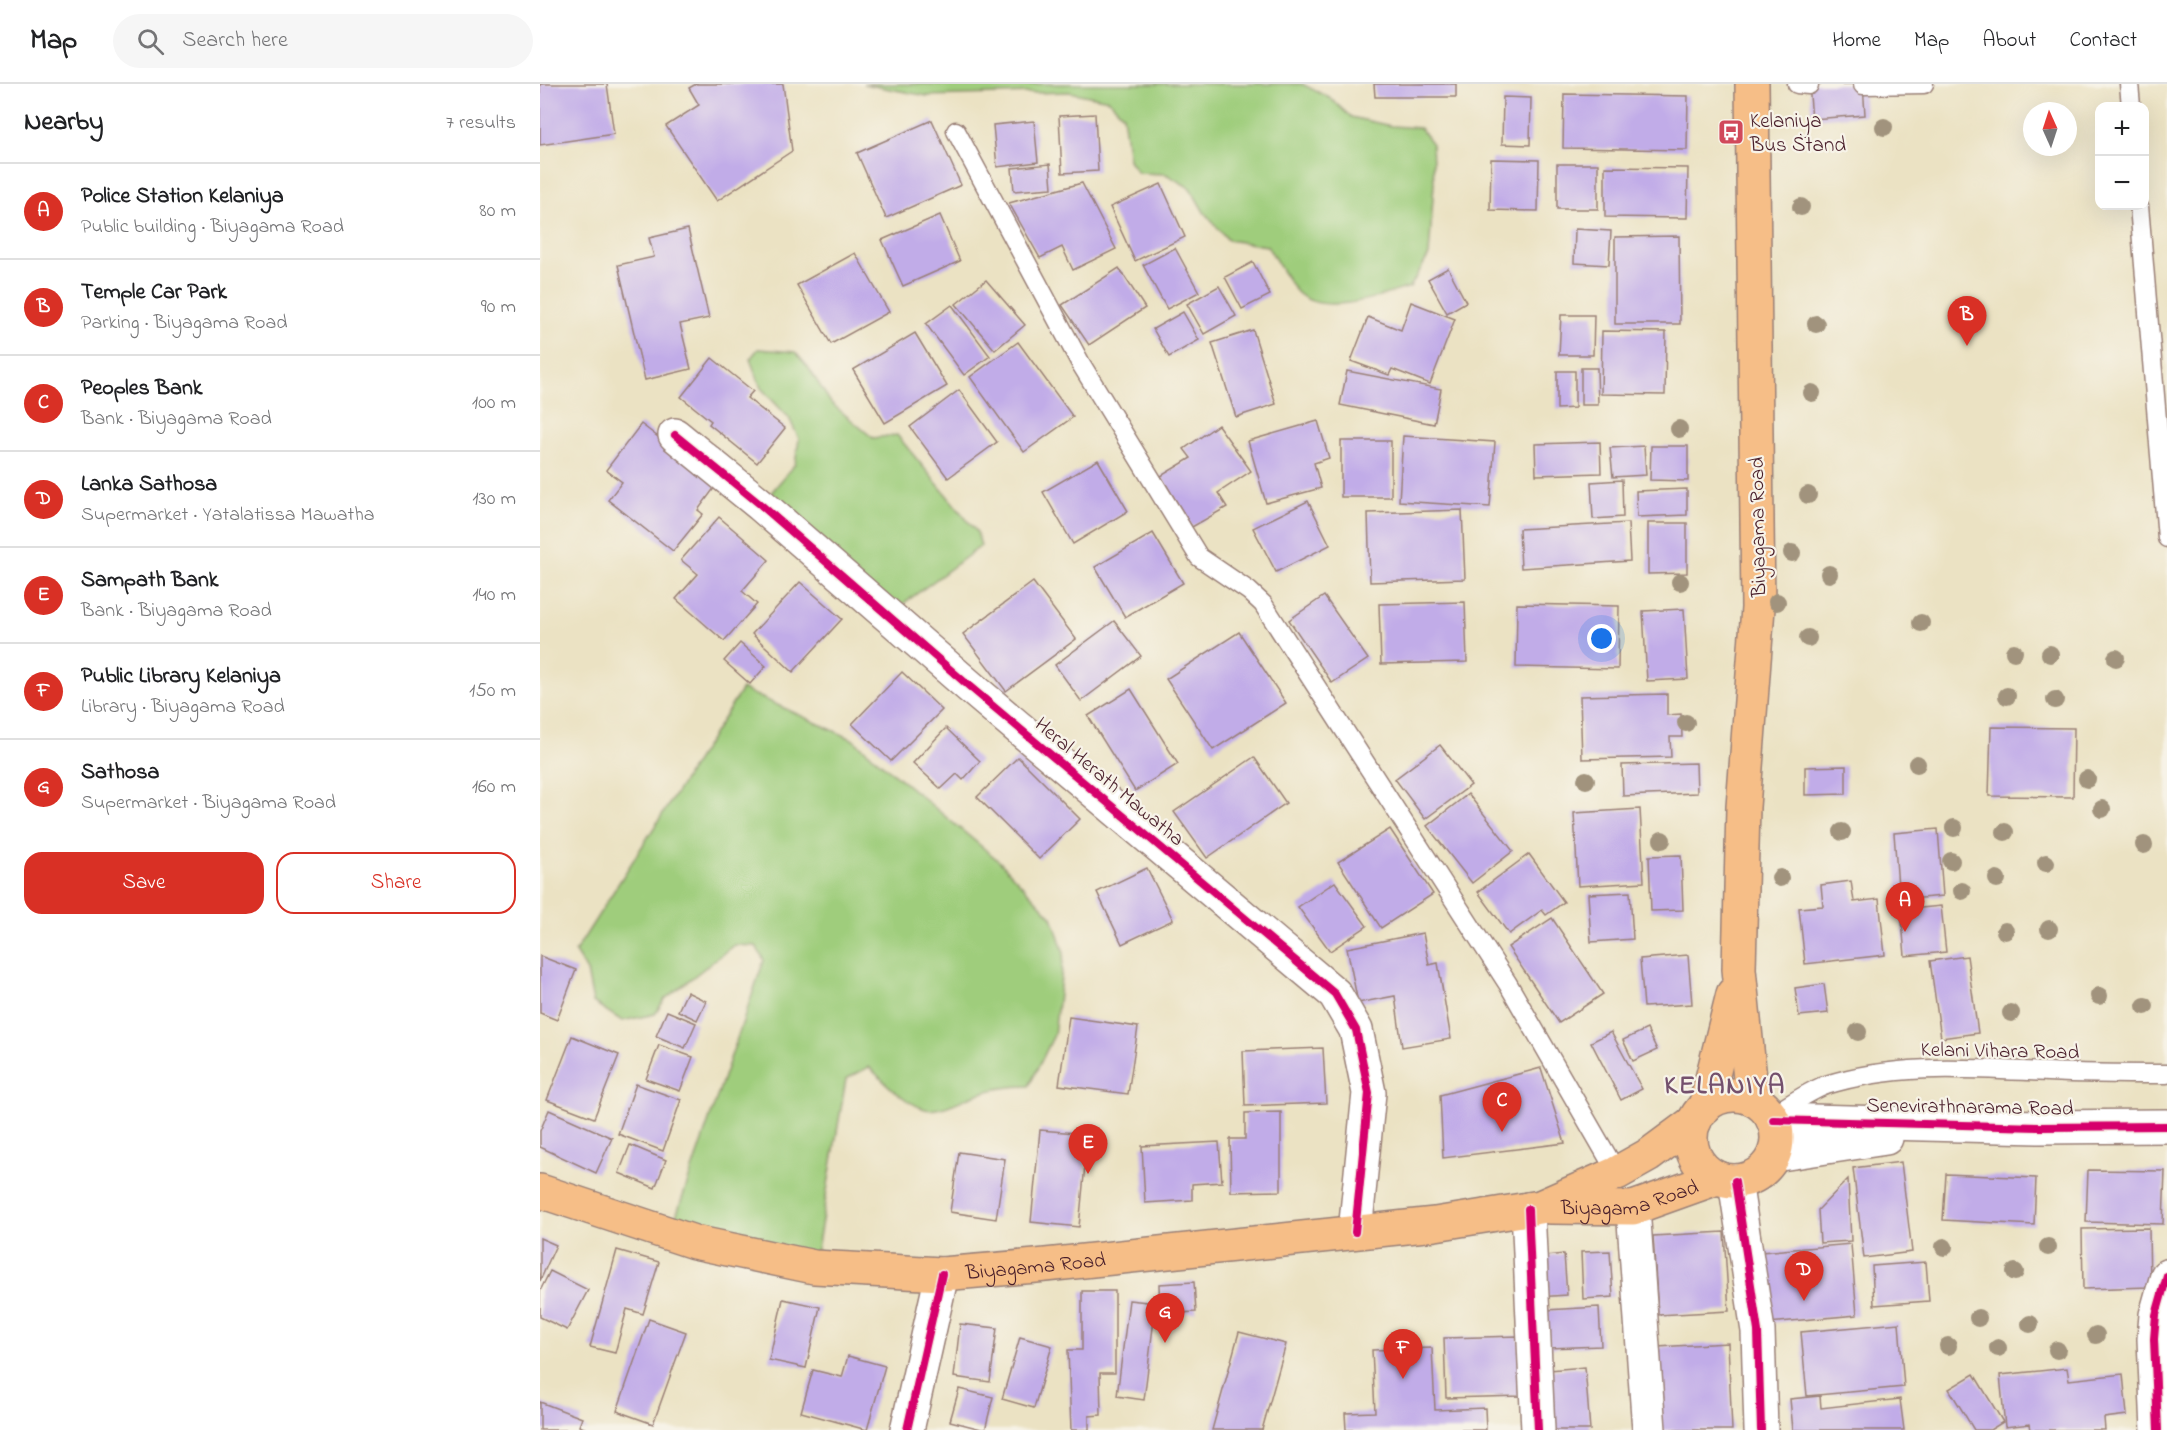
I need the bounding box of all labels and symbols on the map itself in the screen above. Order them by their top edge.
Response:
north arrow [2023,102,2077,156]
place label: Kelaniya Bus Stand [1749,107,1846,161]
bus stop icon: Kelaniya Bus Stand [1716,117,1746,147]
pin: B [1948,296,1986,346]
street label: Biyagama Road [1743,456,1777,598]
your location [1587,624,1616,653]
street label: Heral Herath Mawatha [1027,711,1190,854]
pin: A [1886,882,1924,932]
street label: Kelani Vihara Road [1920,1036,2080,1068]
district label: KELANIYA [1664,1067,1786,1106]
pin: C [1482,1082,1522,1132]
street label: Senevirathnarama Road [1866,1091,2074,1125]
pin: E [1068,1124,1108,1174]
street label: Biyagama Road [1560,1173,1703,1227]
street label: Biyagama Road [964,1246,1107,1289]
pin: D [1784,1252,1824,1301]
pin: G [1146,1294,1184,1343]
pin: F [1384,1330,1422,1379]

